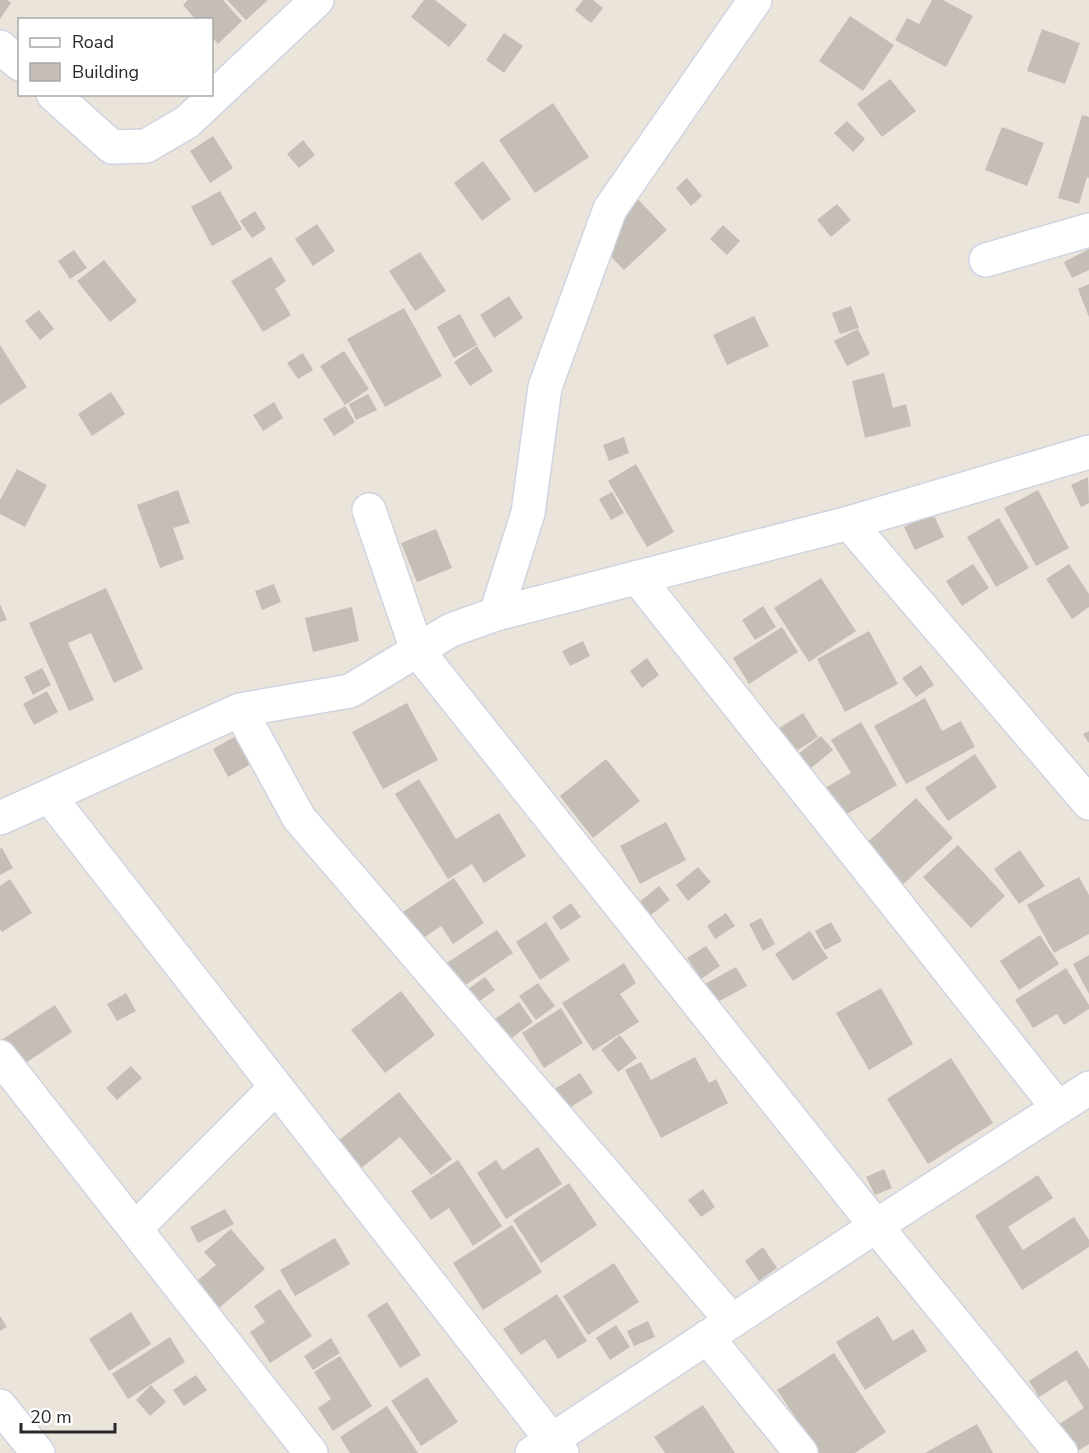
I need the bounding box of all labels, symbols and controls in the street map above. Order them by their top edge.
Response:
legend [18,18,213,96]
text: Road [72,30,114,54]
text: Building [72,60,139,84]
scale bar [21,1396,116,1434]
text: 20 m [30,1405,72,1429]

